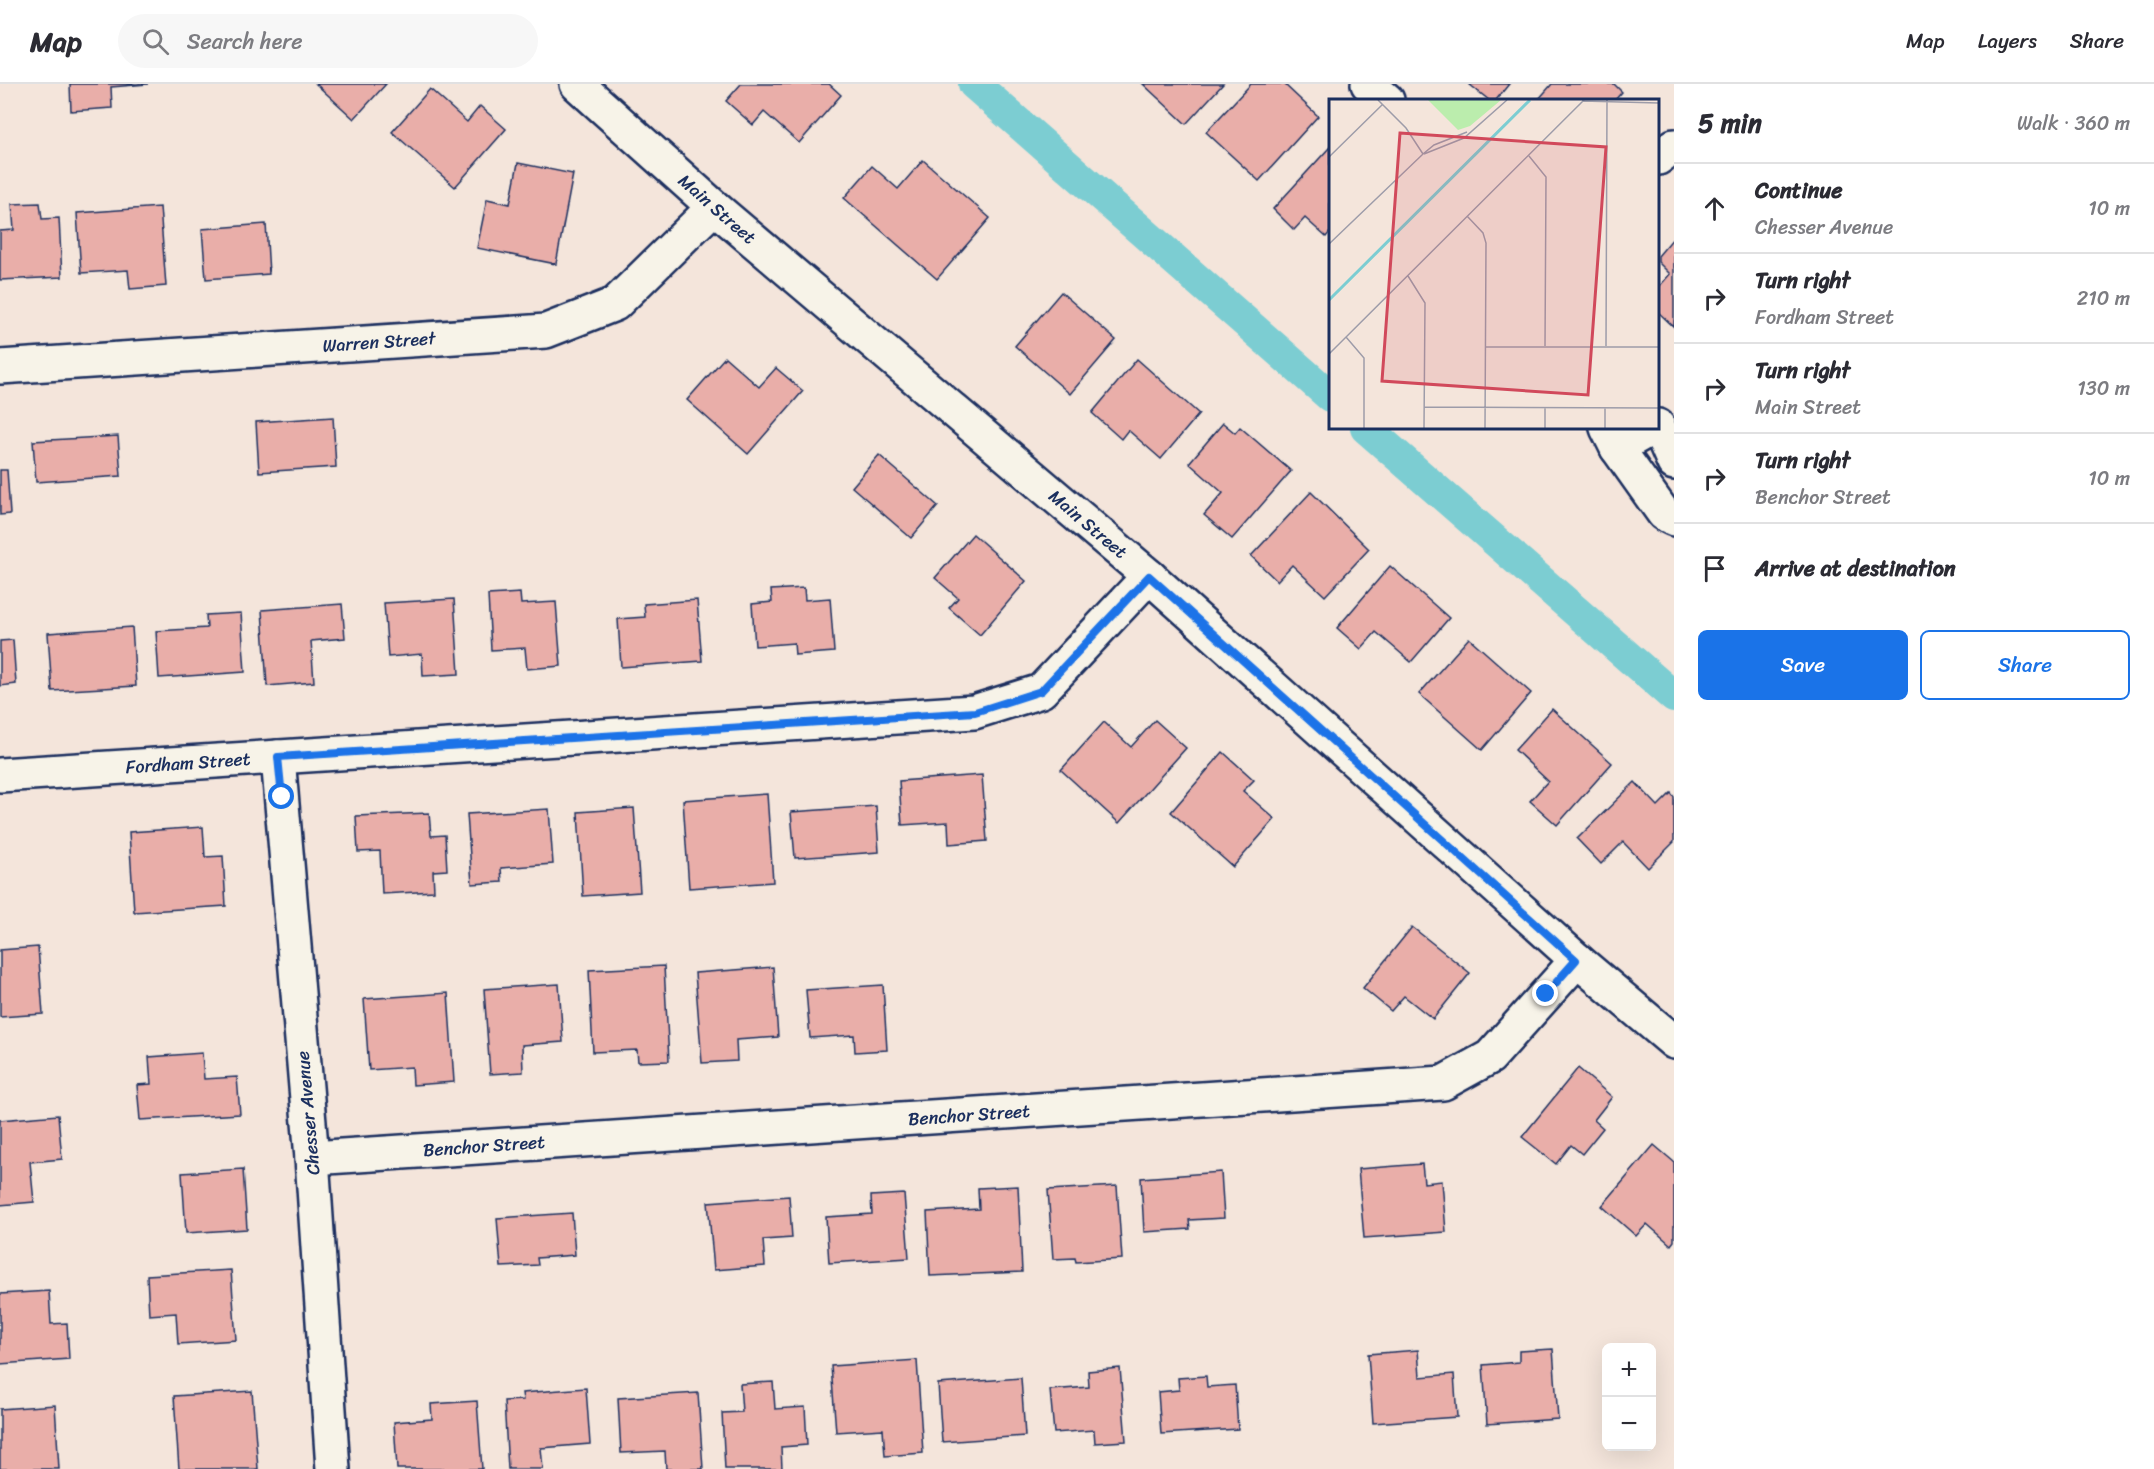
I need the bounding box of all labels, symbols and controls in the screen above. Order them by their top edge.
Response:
search box [118,14,538,68]
text: Map [30,17,82,66]
text: Search here [187,22,303,61]
text: Map [1906,22,1945,60]
text: Layers [1978,22,2037,60]
text: Share [2070,22,2124,60]
icon: search [139,25,172,58]
inset map [1329,99,1659,429]
text: 5 min [1698,100,1762,146]
text: Walk · 360 m [2017,106,2130,141]
street label: Main Street [670,166,764,252]
text: Continue [1755,171,1843,210]
text: 10 m [2088,191,2130,226]
icon: ahead [1698,192,1731,225]
text: Chesser Avenue [1755,210,1893,245]
text: Turn right [1755,261,1850,300]
text: 210 m [2077,281,2130,316]
icon: right [1698,282,1731,315]
text: Fordham Street [1755,300,1894,335]
street label: Warren Street [321,322,437,362]
text: Turn right [1755,351,1850,390]
text: 130 m [2077,371,2130,406]
icon: right [1698,372,1731,405]
text: Main Street [1755,390,1861,425]
text: Turn right [1755,441,1850,480]
text: 10 m [2088,461,2130,496]
icon: right [1698,462,1731,495]
text: Benchor Street [1755,480,1891,515]
street label: Main Street [1041,481,1135,567]
text: Arrive at destination [1755,549,1956,588]
icon: arrive [1698,552,1731,585]
button: Save [1698,630,1908,700]
button: Share [1920,630,2130,700]
street label: Fordham Street [124,743,252,783]
route start [268,783,294,809]
route end [1532,980,1558,1006]
street label: Chesser Avenue [287,1050,329,1176]
street label: Benchor Street [907,1095,1031,1135]
street label: Benchor Street [422,1126,546,1166]
map controls [1602,1343,1656,1451]
button: + [1602,1343,1656,1397]
button: − [1602,1397,1656,1451]

